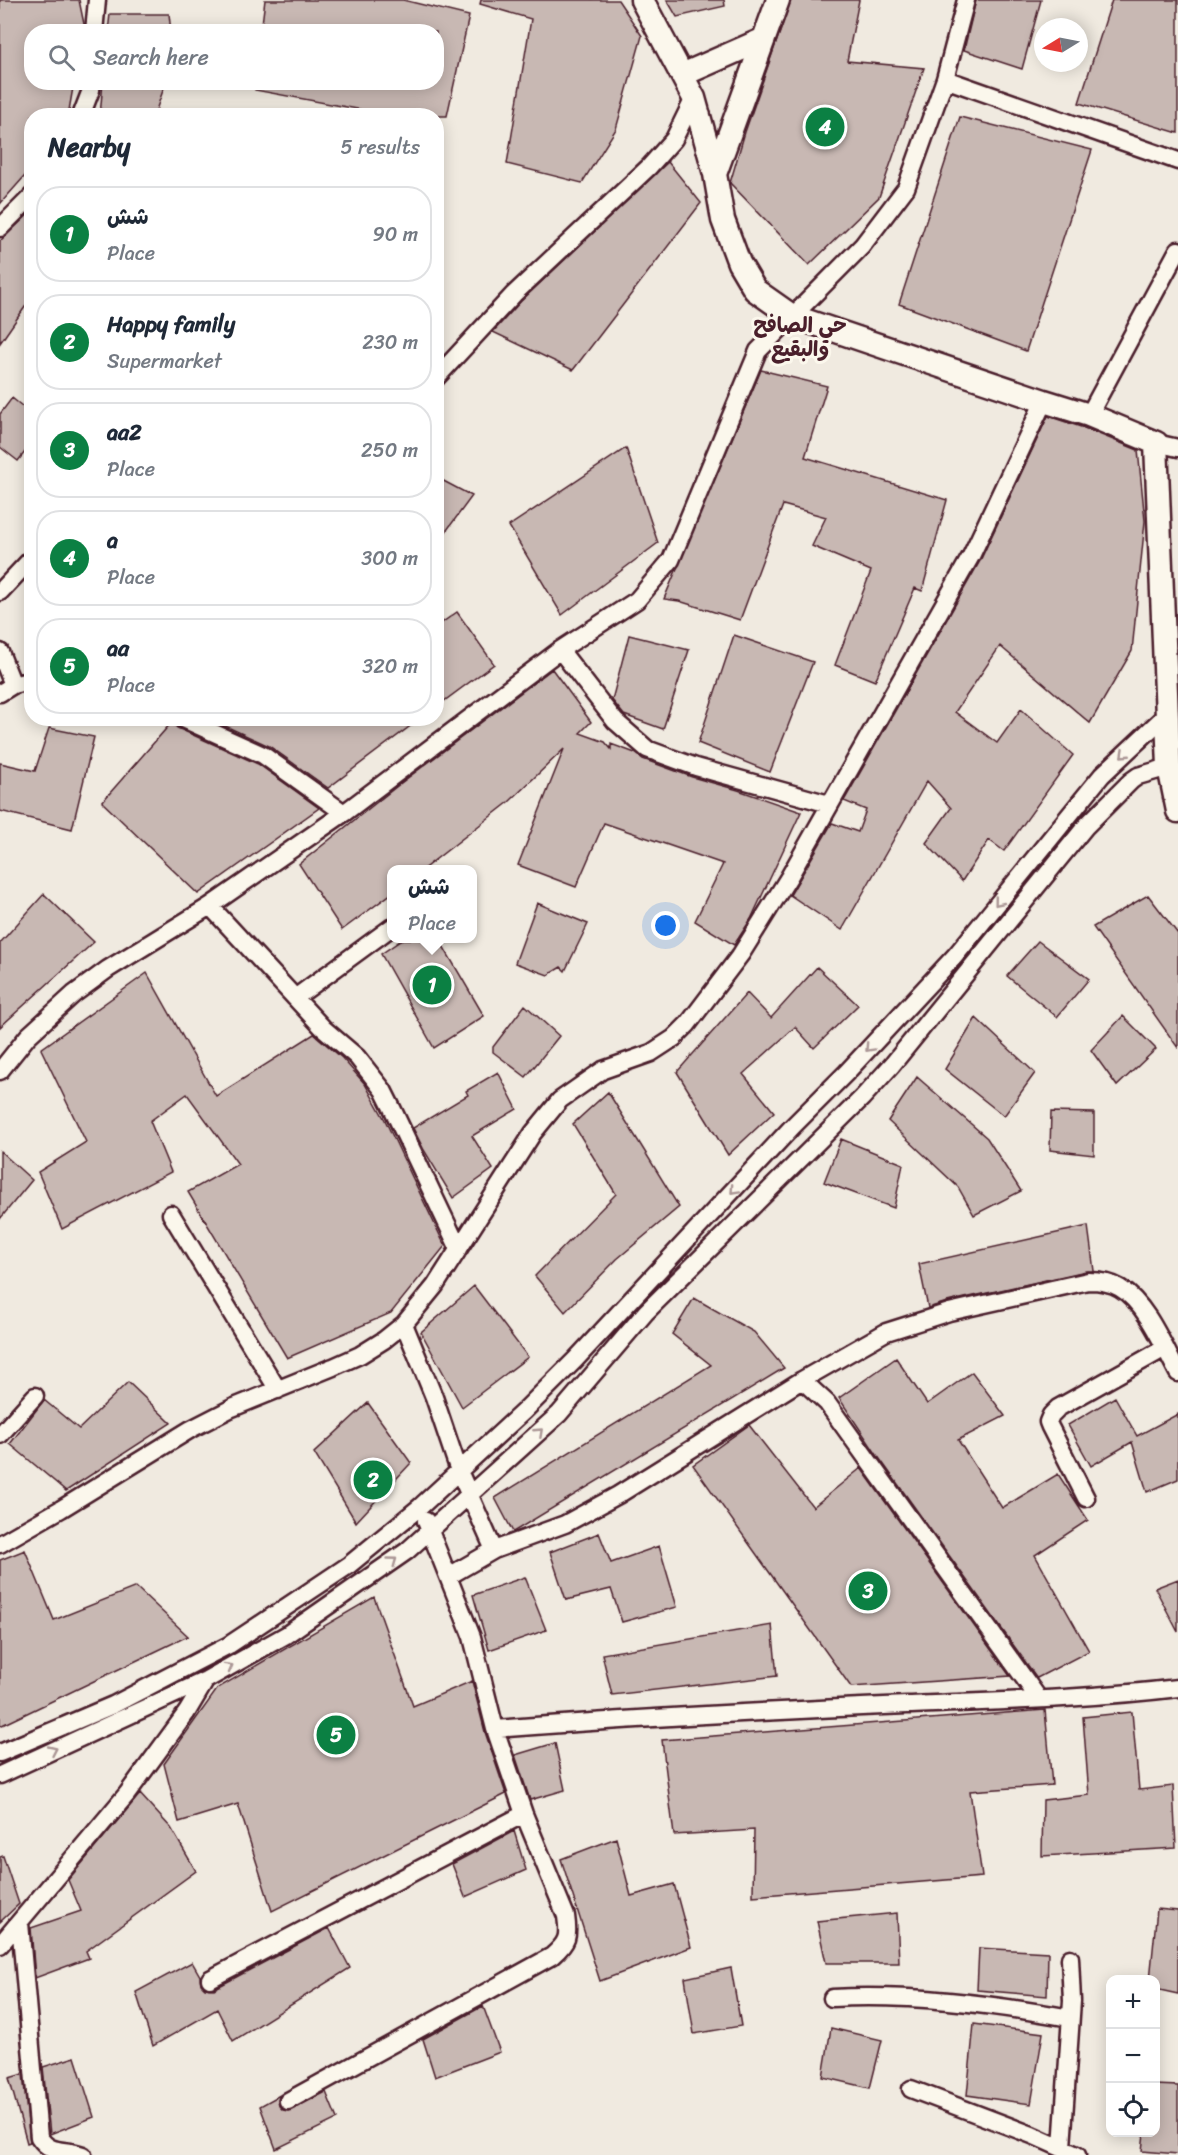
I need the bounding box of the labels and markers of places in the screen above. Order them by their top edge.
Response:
pin: 4 [806,104,844,150]
pin: 1 [412,962,452,1008]
pin: 2 [354,1458,392,1502]
pin: 3 [848,1568,888,1614]
pin: 5 [316,1712,356,1758]

